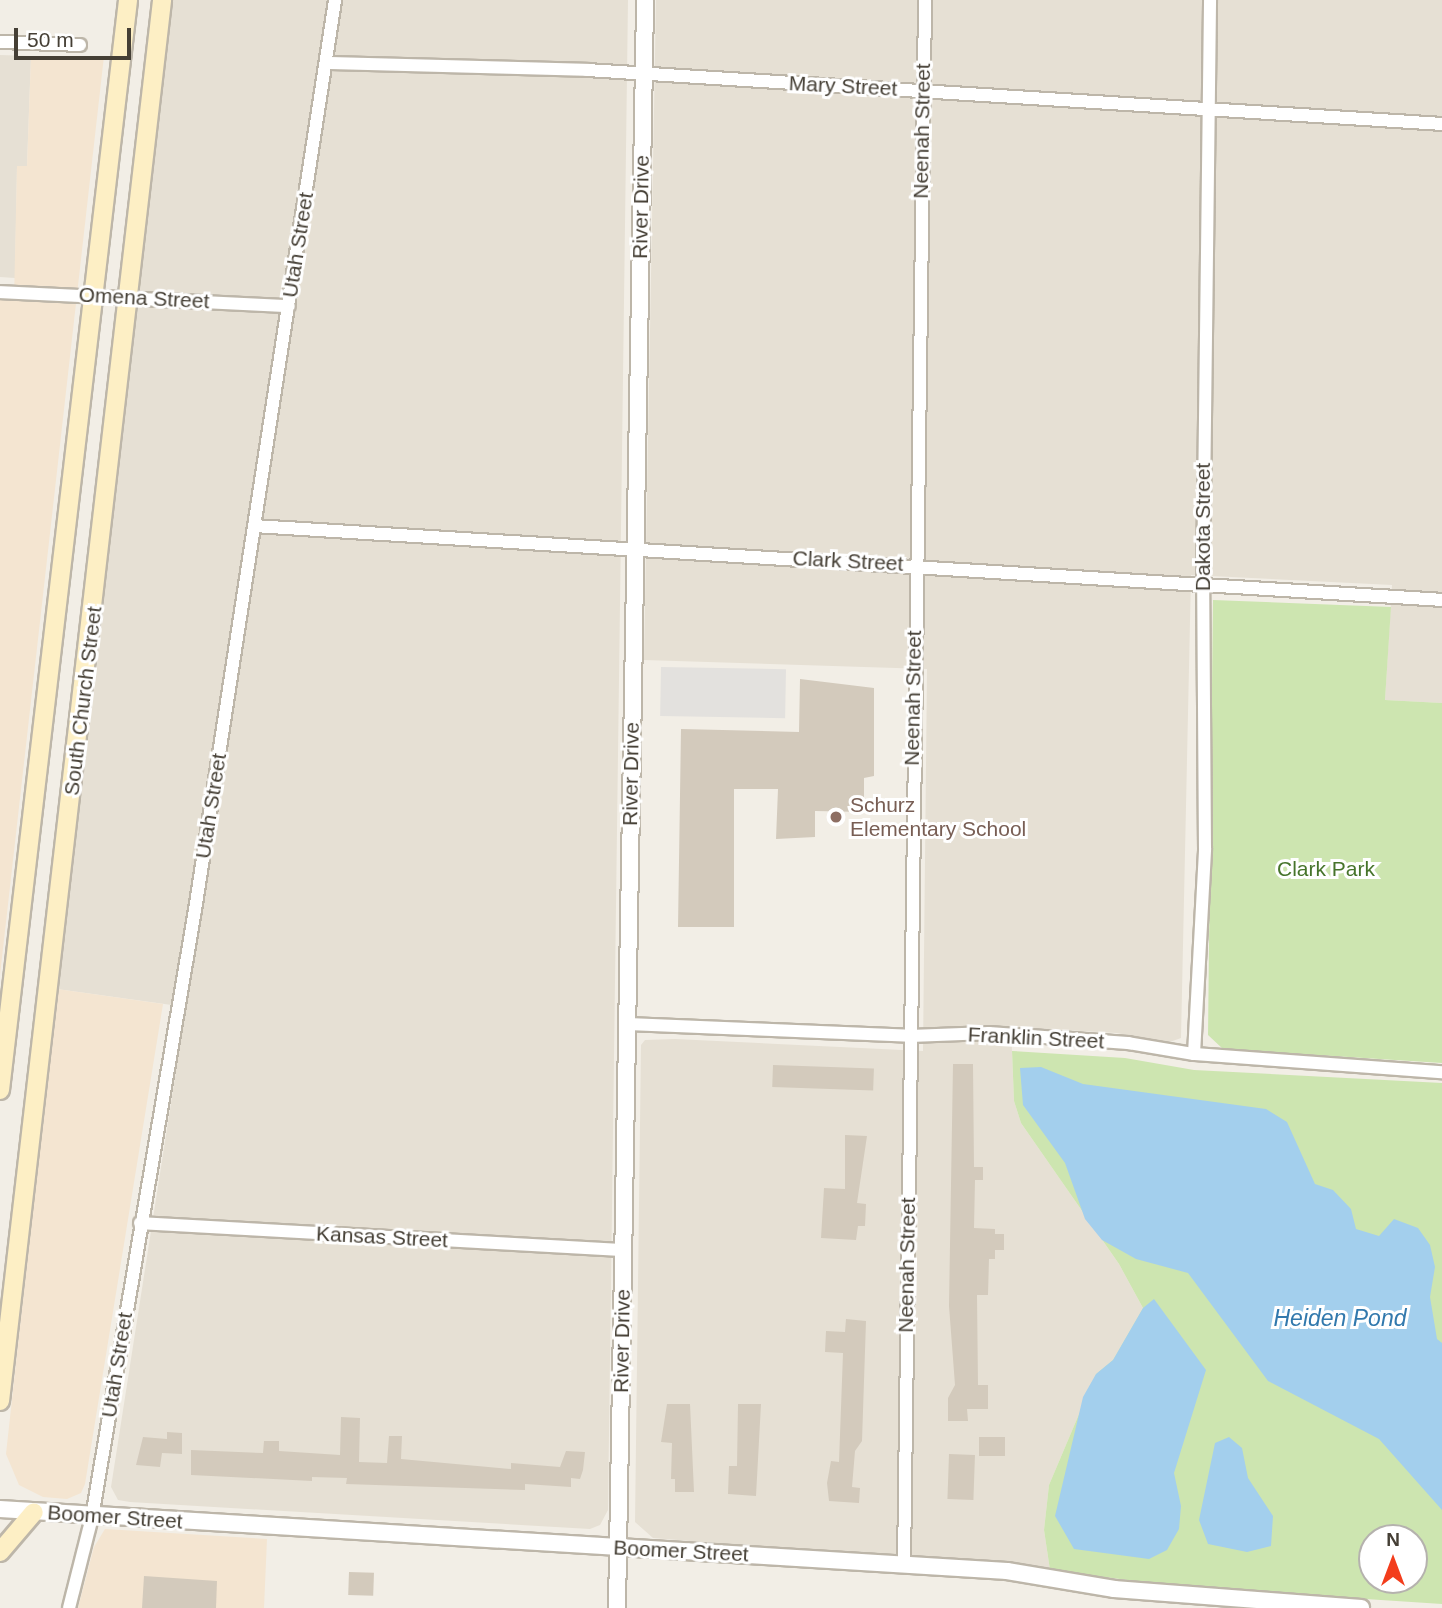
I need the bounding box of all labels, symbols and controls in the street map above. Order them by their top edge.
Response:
scale bar [18,14,135,58]
text: 50 m [27,28,74,51]
street label: Neenah Street [908,63,936,199]
street label: Mary Street [788,71,898,101]
street label: River Drive [627,155,655,259]
street label: Utah Street [277,191,319,299]
street label: Omena Street [78,282,210,314]
street label: Dakota Street [1190,463,1216,591]
street label: Clark Street [792,546,904,576]
street label: South Church Street [59,605,107,797]
street label: Neenah Street [899,630,927,766]
street label: River Drive [617,722,645,826]
street label: Utah Street [190,752,232,860]
place label: Schurz Elementary School [850,792,1026,842]
marker: Schurz Elementary School [828,809,844,825]
park label: Clark Park [1277,856,1375,882]
street label: Franklin Street [967,1022,1105,1054]
street label: Neenah Street [893,1197,921,1333]
street label: Kansas Street [315,1221,449,1253]
street label: River Drive [608,1289,636,1393]
water label: Heiden Pond [1274,1304,1406,1332]
street label: Utah Street [96,1311,138,1419]
street label: Boomer Street [47,1500,183,1534]
north arrow [1358,1524,1428,1594]
text: N [1386,1529,1400,1550]
street label: Boomer Street [613,1535,749,1567]

